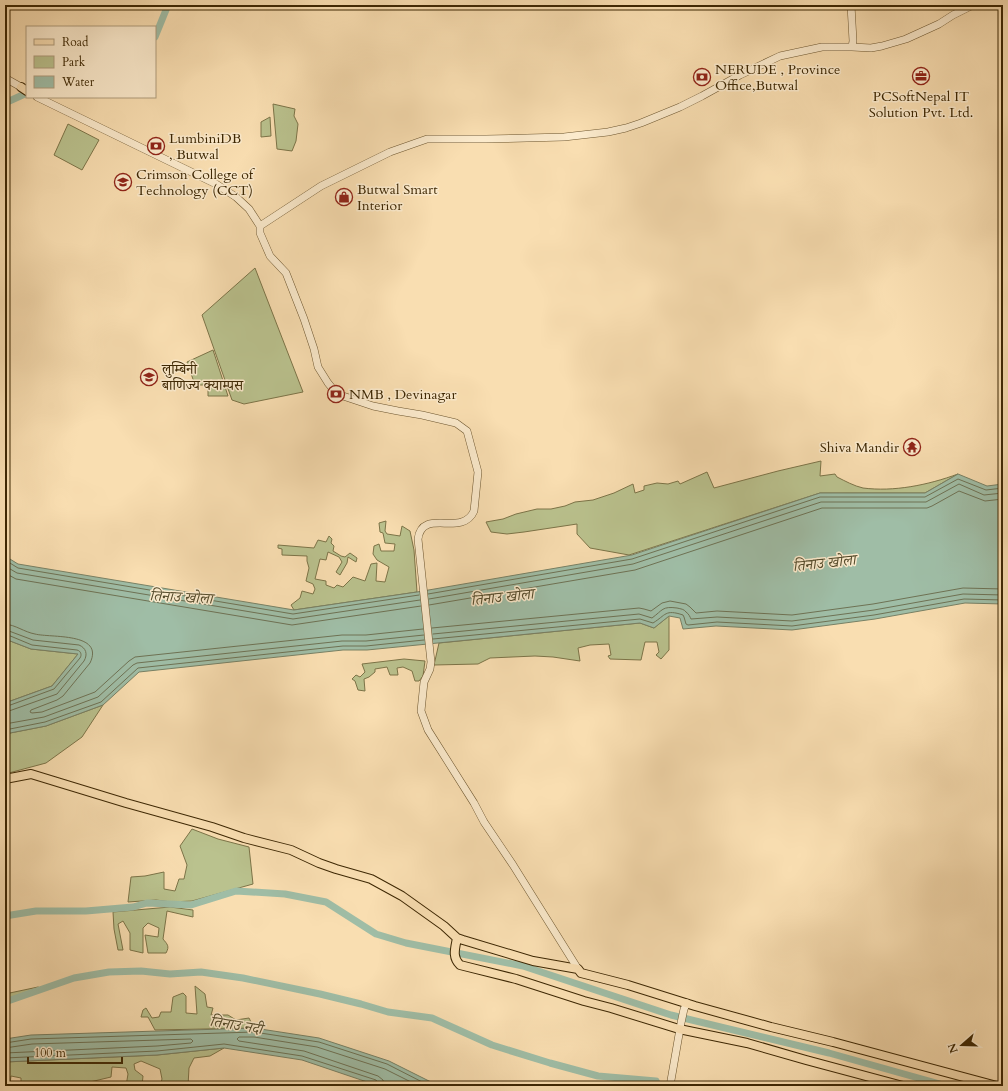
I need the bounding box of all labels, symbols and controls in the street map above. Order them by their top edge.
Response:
legend [26,26,156,98]
text: Road [62,34,89,50]
text: Park [62,54,86,70]
place label: NERUDE , Province Office,Butwal [715,60,840,95]
office icon: PCSoftNepal IT Solution Pvt. Ltd. [911,66,931,86]
bank icon: NERUDE , Province Office,Butwal [692,67,712,87]
text: Water [61,74,95,90]
place label: PCSoftNepal IT Solution Pvt. Ltd. [869,87,973,122]
place label: LumbiniDB , Butwal [169,129,241,164]
bank icon: LumbiniDB , Butwal [146,136,166,156]
place label: Crimson College of Technology (CCT) [136,165,256,200]
school or university icon: Crimson College of Technology (CCT) [113,172,133,192]
place label: Butwal Smart Interior [357,180,438,215]
shop icon: Butwal Smart Interior [334,187,354,207]
place label: लुम्बिनी बाणिज्य क्याम्पस [161,360,244,395]
school or university icon: लुम्बिनी बाणिज्य क्याम्पस [139,367,159,387]
bank icon: NMB , Devinagar [326,384,346,404]
place label: NMB , Devinagar [349,385,457,404]
temple icon: Shiva Mandir [902,437,922,457]
place label: Shiva Mandir [820,438,900,457]
water label: तिनाउ खोला [792,549,860,576]
water label: तिनाउ खोला [470,583,538,610]
water label: तिनाउ खोला [149,585,216,609]
water label: तिनाउ नदी [208,1011,267,1040]
north arrow [942,1025,982,1065]
scale bar [28,1039,122,1065]
text: N [944,1041,962,1055]
text: 100 m [34,1045,67,1061]

